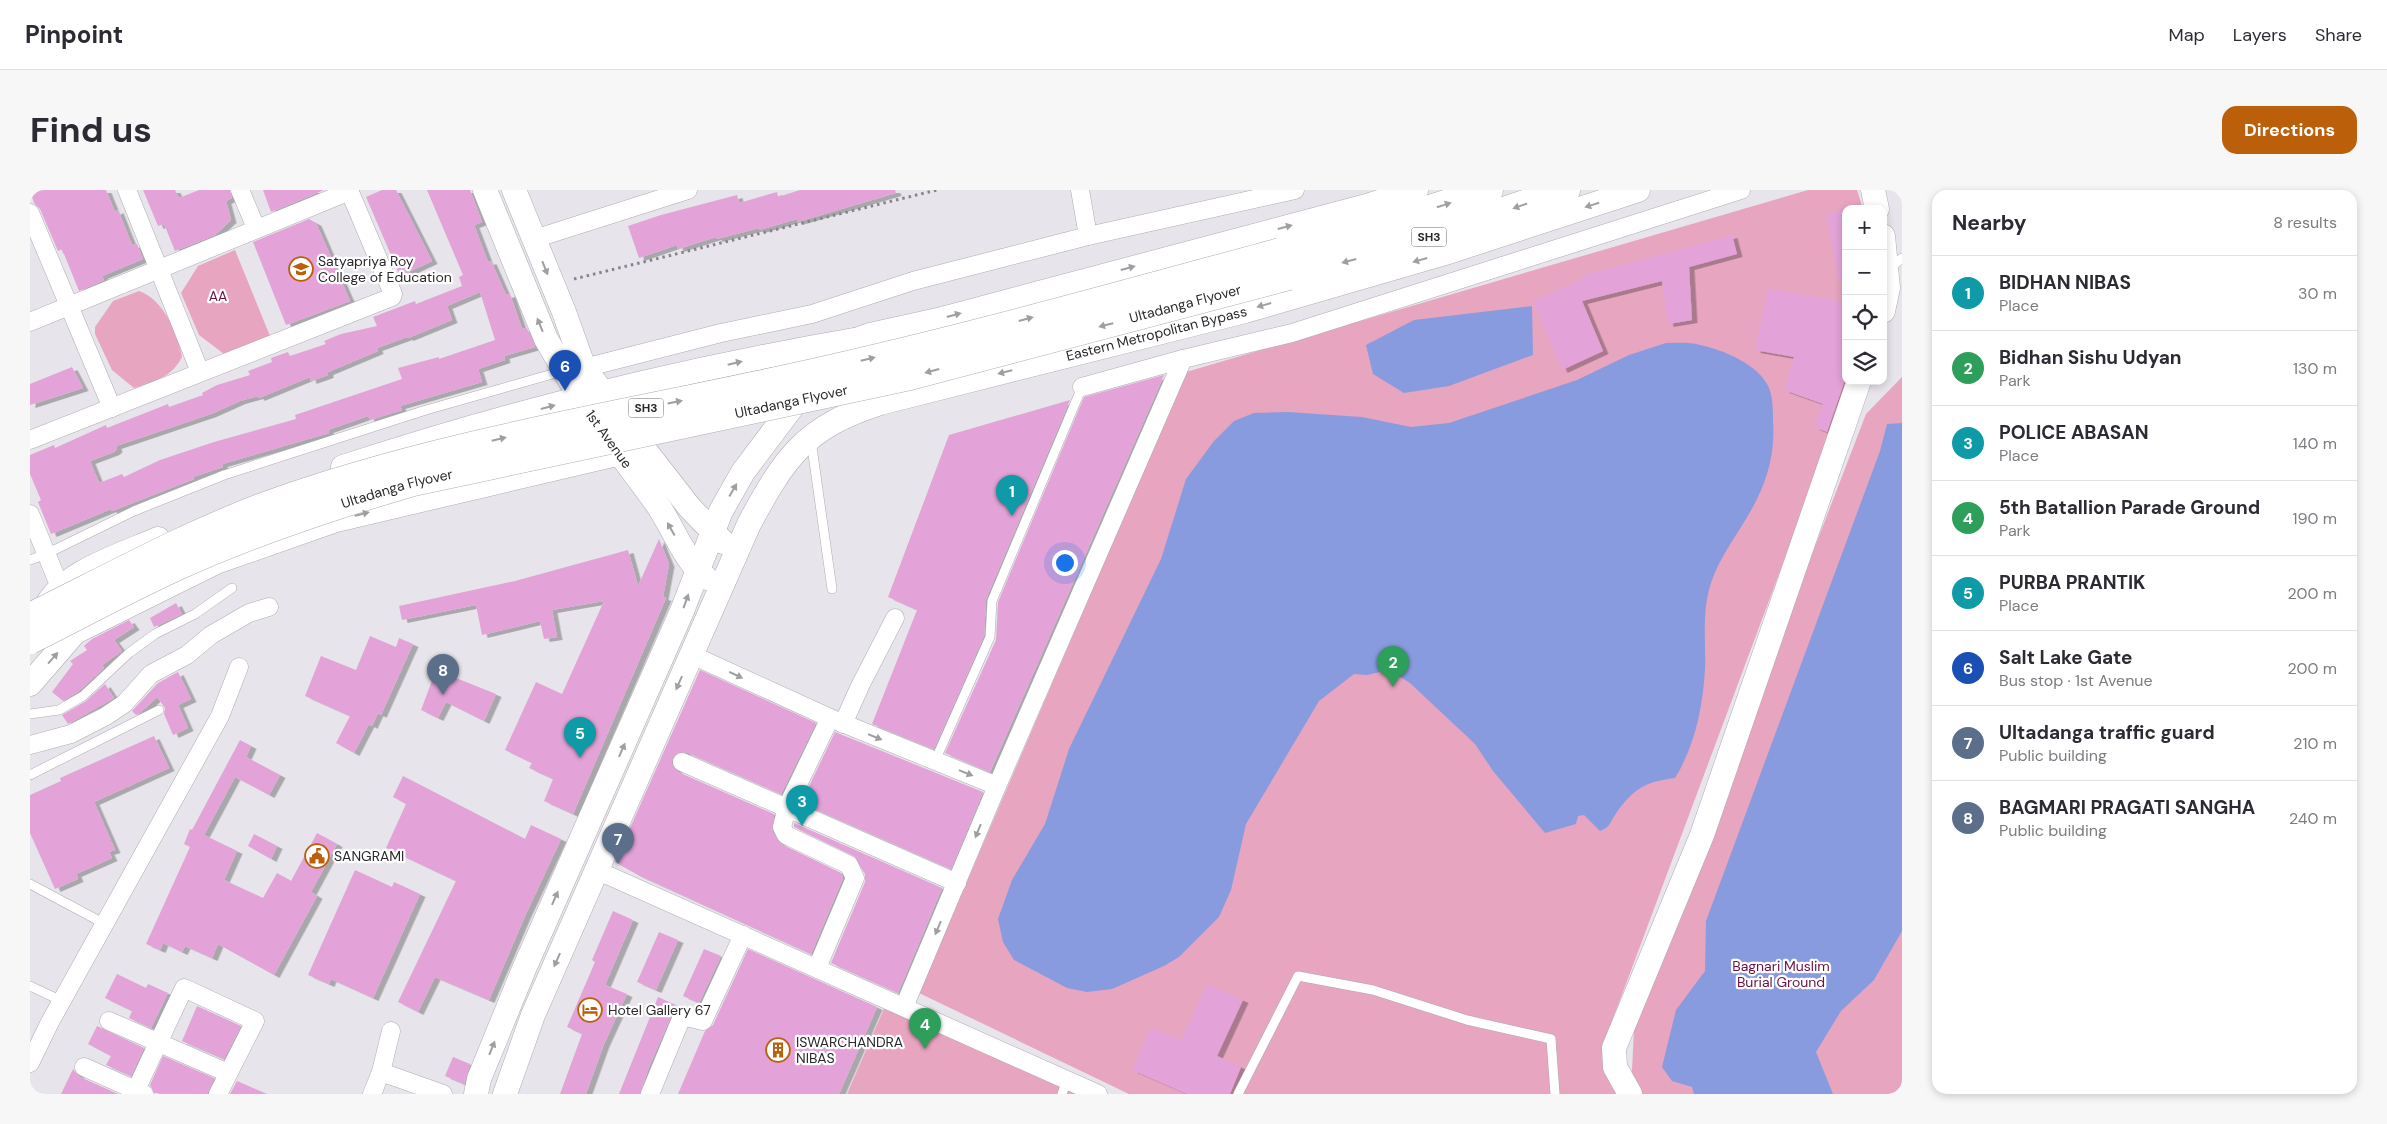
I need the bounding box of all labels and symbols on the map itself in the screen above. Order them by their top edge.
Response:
one-way arrow [1437,200,1452,208]
one-way arrow [1584,202,1599,210]
one-way arrow [1513,203,1528,210]
one-way arrow [1278,223,1293,231]
road number: SH3 [1412,228,1446,246]
place label: Satyapriya Roy College of Education [318,252,452,286]
school or university icon: Satyapriya Roy College of Education [288,256,314,282]
one-way arrow [1413,256,1428,264]
one-way arrow [1341,257,1356,265]
one-way arrow [542,260,550,275]
one-way arrow [1121,264,1136,272]
street label: Ultadanga Flyover [1127,280,1243,327]
park label: AA [209,287,227,305]
street label: Eastern Metropolitan Bypass [1064,302,1249,365]
one-way arrow [1257,302,1272,310]
one-way arrow [947,311,962,319]
one-way arrow [1018,315,1033,323]
one-way arrow [536,317,544,332]
one-way arrow [1099,321,1114,329]
pin: 6 [549,350,581,391]
one-way arrow [861,355,876,363]
one-way arrow [728,359,743,367]
one-way arrow [925,367,940,375]
one-way arrow [998,368,1013,376]
street label: Ultadanga Flyover [733,381,849,422]
one-way arrow [668,397,684,405]
road number: SH3 [628,398,664,418]
one-way arrow [541,403,556,411]
street label: 1st Avenue [582,406,636,472]
one-way arrow [492,435,507,443]
street label: Ultadanga Flyover [339,465,454,512]
pin: 1 [996,475,1028,516]
one-way arrow [729,483,738,496]
one-way arrow [355,510,370,518]
one-way arrow [666,522,675,535]
your location [1052,550,1078,576]
one-way arrow [682,593,690,608]
pin: 2 [1377,646,1409,687]
one-way arrow [47,651,58,664]
pin: 8 [427,654,459,695]
one-way arrow [729,671,743,679]
one-way arrow [675,676,683,690]
pin: 5 [564,717,596,758]
one-way arrow [868,733,882,741]
one-way arrow [618,743,626,757]
one-way arrow [959,770,973,778]
pin: 3 [786,785,818,826]
pin: 7 [602,823,634,864]
one-way arrow [974,824,982,838]
public building icon: SANGRAMI [304,843,330,869]
place label: SANGRAMI [334,847,404,865]
one-way arrow [551,891,559,905]
one-way arrow [934,921,942,935]
one-way arrow [552,953,560,967]
park label: Bagnari Muslim Burial Ground [1732,957,1830,991]
hotel icon: Hotel Gallery 67 [577,997,603,1023]
place label: Hotel Gallery 67 [608,1001,711,1019]
pin: 4 [909,1008,941,1049]
place label: ISWARCHANDRA NIBAS [796,1033,903,1067]
building icon: ISWARCHANDRA NIBAS [765,1037,791,1063]
one-way arrow [488,1041,496,1055]

